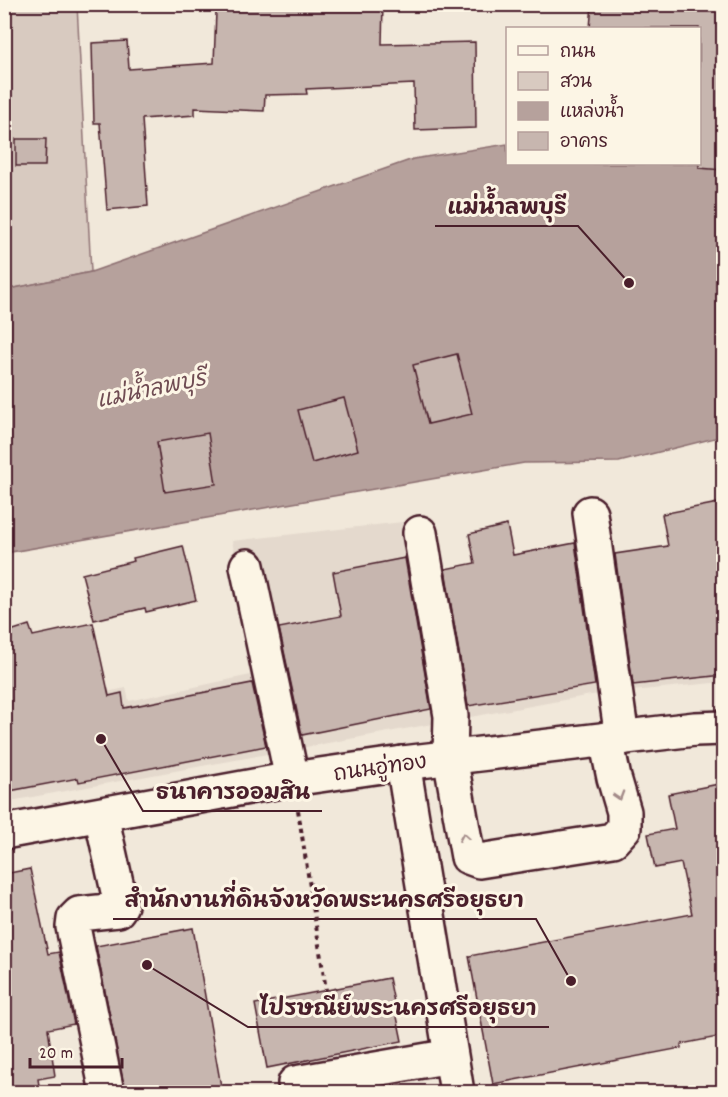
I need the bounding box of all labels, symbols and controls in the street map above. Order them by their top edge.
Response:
legend [506,27,701,165]
text: ถนน [560,41,595,66]
text: สวน [560,71,592,96]
text: แหล่งน้ำ [560,94,624,126]
text: อาคาร [560,131,608,156]
callout: แม่น้ำลพบุรี [435,186,578,226]
text: แม่น้ำลพบุรี [448,186,567,225]
water label: แม่น้ำลพบุรี [93,356,214,418]
street label: ถนนอู่ทอง [332,748,429,791]
callout: ธนาคารออมสิน [143,771,322,811]
text: ธนาคารออมสิน [156,779,310,810]
one-way arrow [612,790,625,801]
one-way arrow [458,832,471,842]
callout: สำนักงานที่ดินจังหวัดพระนครศรีอยุธยา [113,879,536,919]
text: สำนักงานที่ดินจังหวัดพระนครศรีอยุธยา [124,879,524,918]
callout: ไปรษณีย์พระนครศรีอยุธยา [248,987,549,1027]
text: ไปรษณีย์พระนครศรีอยุธยา [259,993,536,1026]
scale bar [30,1031,122,1069]
text: 20 m [39,1042,73,1067]

